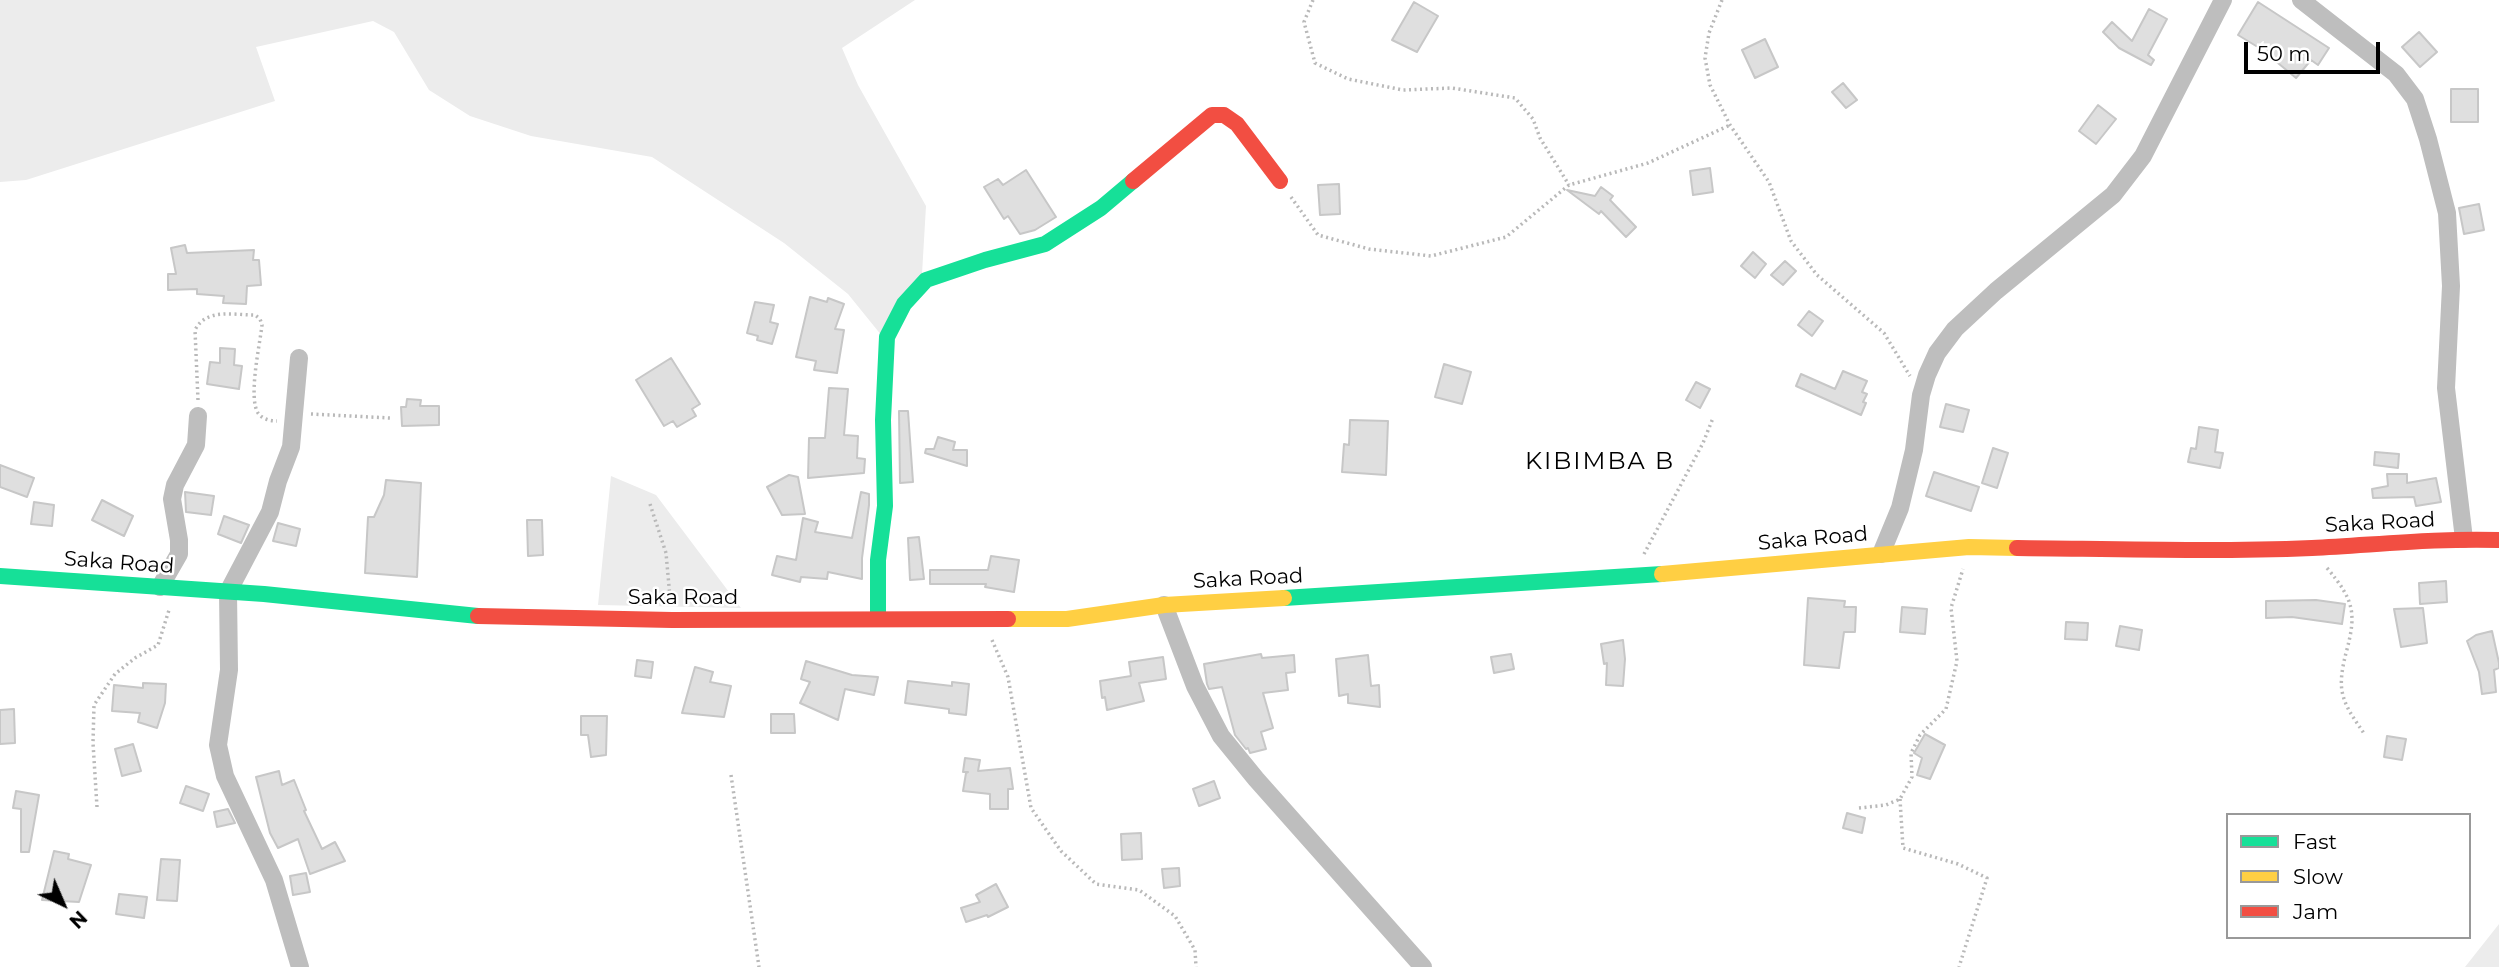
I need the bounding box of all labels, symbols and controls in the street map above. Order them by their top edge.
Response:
scale bar [2247,28,2384,72]
text: 50 m [2257,41,2311,66]
district label: KIBIMBA B [1526,448,1674,476]
street label: Saka Road [2324,508,2436,538]
street label: Saka Road [1757,522,1869,556]
street label: Saka Road [63,547,175,579]
street label: Saka Road [1192,564,1304,594]
street label: Saka Road [628,585,738,611]
legend [2226,813,2471,939]
text: Fast [2293,829,2337,854]
text: Slow [2293,864,2343,889]
north arrow [28,869,98,939]
text: Jam [2293,899,2338,924]
text: N [64,906,91,933]

